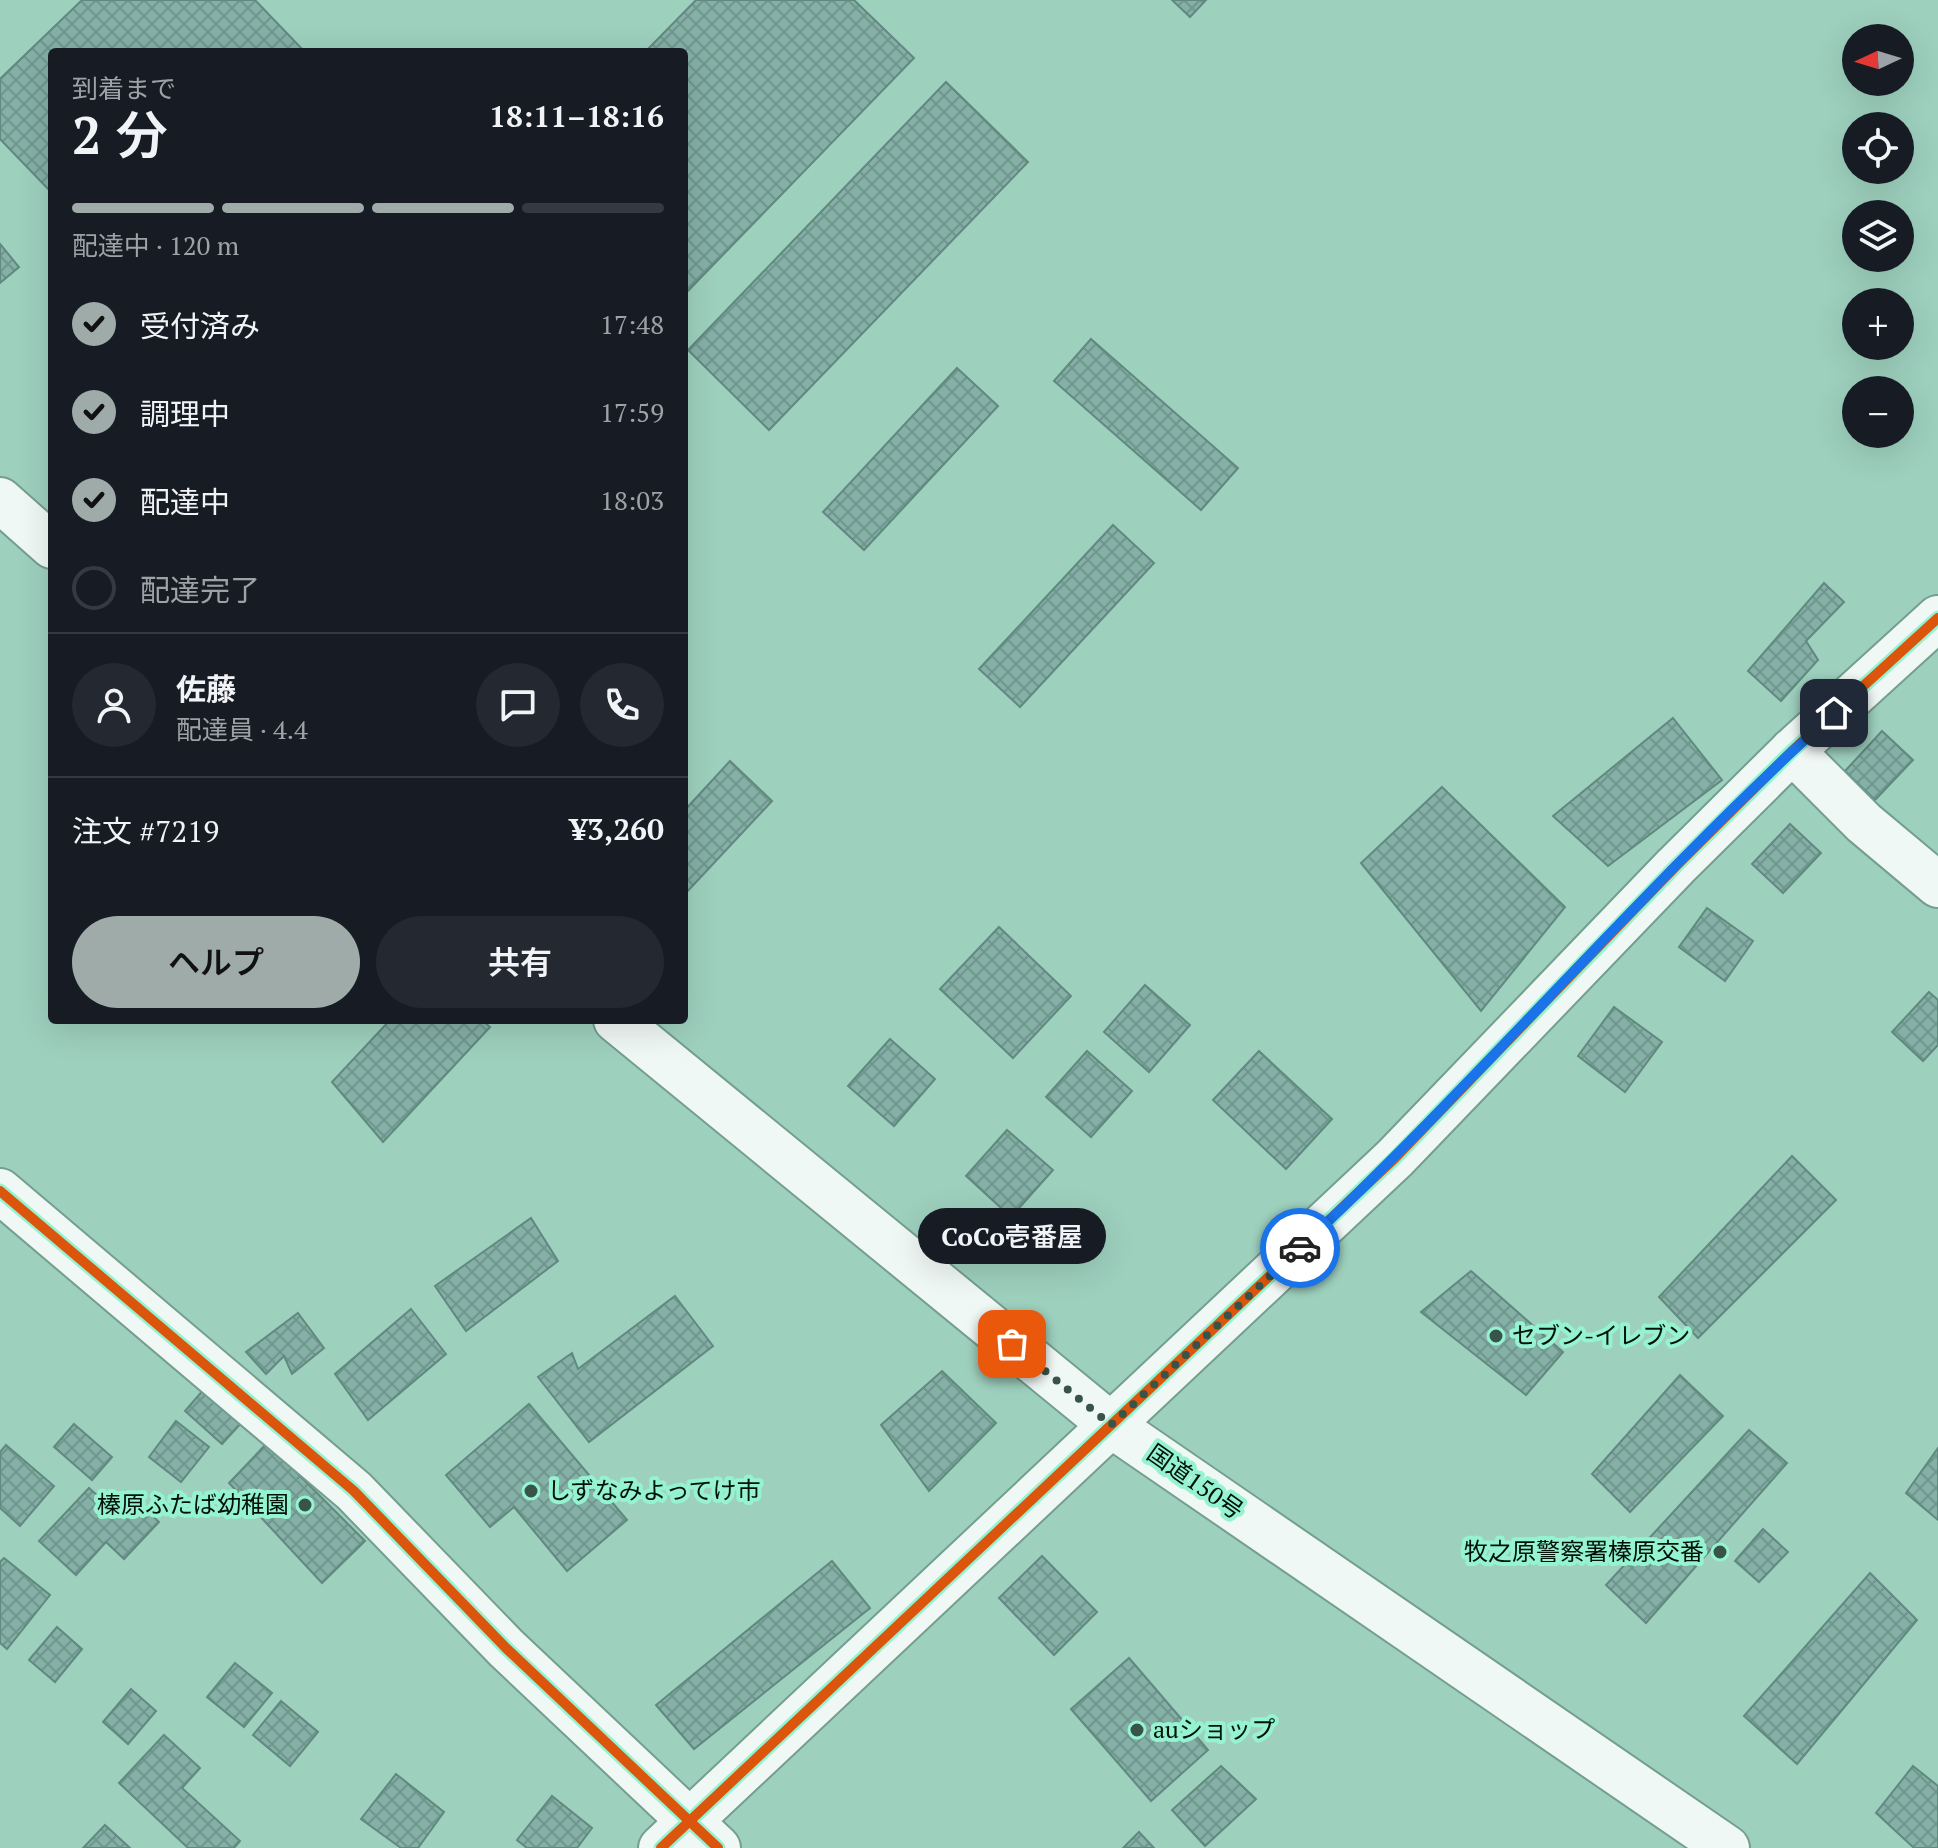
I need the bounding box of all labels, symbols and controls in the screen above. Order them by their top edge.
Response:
north arrow [1842,24,1914,96]
map controls [1842,24,1914,448]
text: 到着まで [72,71,176,105]
text: 18:11–18:16 [489,96,664,136]
text: 2 分 [72,100,167,169]
button: locate [1842,112,1914,184]
button: layers [1842,200,1914,272]
text: 配達中 · 120 m [72,228,239,262]
button: + [1842,288,1914,360]
icon: check [72,302,116,346]
text: 受付済み [140,306,260,346]
text: 17:48 [600,307,664,341]
button: − [1842,376,1914,448]
icon: check [72,390,116,434]
text: 調理中 [140,394,230,434]
text: 17:59 [600,395,664,429]
icon: check [72,478,116,522]
text: 配達中 [140,482,230,522]
text: 18:03 [600,483,664,517]
text: 配達完了 [140,570,260,610]
button: person [72,663,156,747]
button: chat [476,663,560,747]
button: phone [580,663,664,747]
text: 佐藤 [176,669,236,709]
pin [1800,679,1868,747]
icon: home [1812,691,1856,735]
text: 配達員 · 4.4 [176,712,308,746]
text: ¥3,260 [570,809,664,849]
text: 注文 #7219 [72,811,219,851]
button: ヘルプ [72,916,360,1008]
button: 共有 [376,916,664,1008]
callout: CoCo壱番屋 [918,1208,1106,1264]
courier [1260,1208,1340,1288]
text: CoCo壱番屋 [941,1219,1083,1253]
icon: car [1278,1226,1322,1270]
pin [978,1310,1046,1378]
place label: セブン-イレブン [1512,1319,1690,1351]
icon: bag [990,1322,1034,1366]
marker: セブン-イレブン [1487,1327,1505,1345]
street label: 国道150号 [1141,1436,1250,1526]
place label: しずなみよってけ市 [547,1474,761,1506]
marker: しずなみよってけ市 [522,1482,540,1500]
place label: 榛原ふたば幼稚園 [97,1488,289,1520]
marker: 榛原ふたば幼稚園 [296,1496,314,1514]
place label: 牧之原警察署榛原交番 [1464,1535,1704,1567]
marker: 牧之原警察署榛原交番 [1711,1543,1729,1561]
place label: auショップ [1153,1713,1275,1745]
marker: auショップ [1128,1721,1146,1739]

